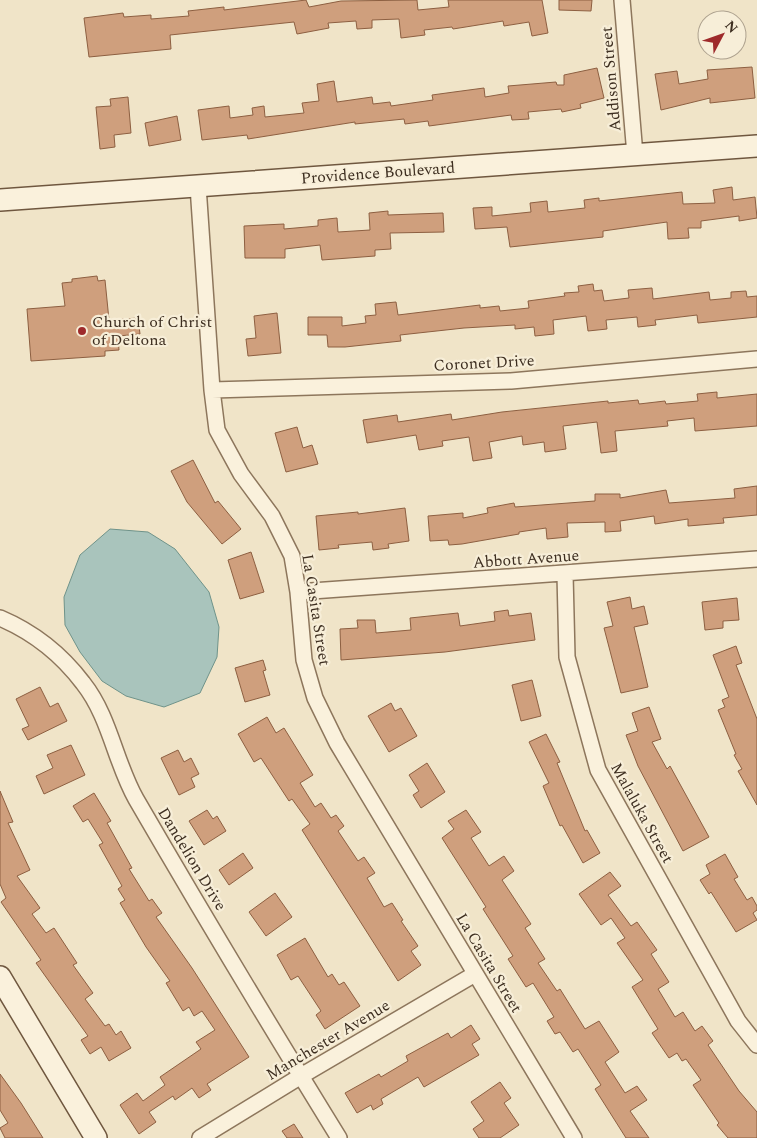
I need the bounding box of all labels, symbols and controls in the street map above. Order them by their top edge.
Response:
north arrow [697,10,747,60]
text: N [720,16,743,38]
street label: Addison Street [594,25,628,133]
street label: Providence Boulevard [300,156,456,190]
place label: Church of Christ of Deltona [92,310,212,352]
marker: Church of Christ of Deltona [76,325,88,337]
street label: Coronet Drive [433,348,535,378]
street label: Abbott Avenue [472,543,580,575]
street label: La Casita Street [295,552,337,668]
street label: Malaluka Street [604,758,680,868]
street label: Dandelion Drive [152,803,232,915]
street label: La Casita Street [450,908,528,1018]
street label: Manchester Avenue [262,994,394,1086]

